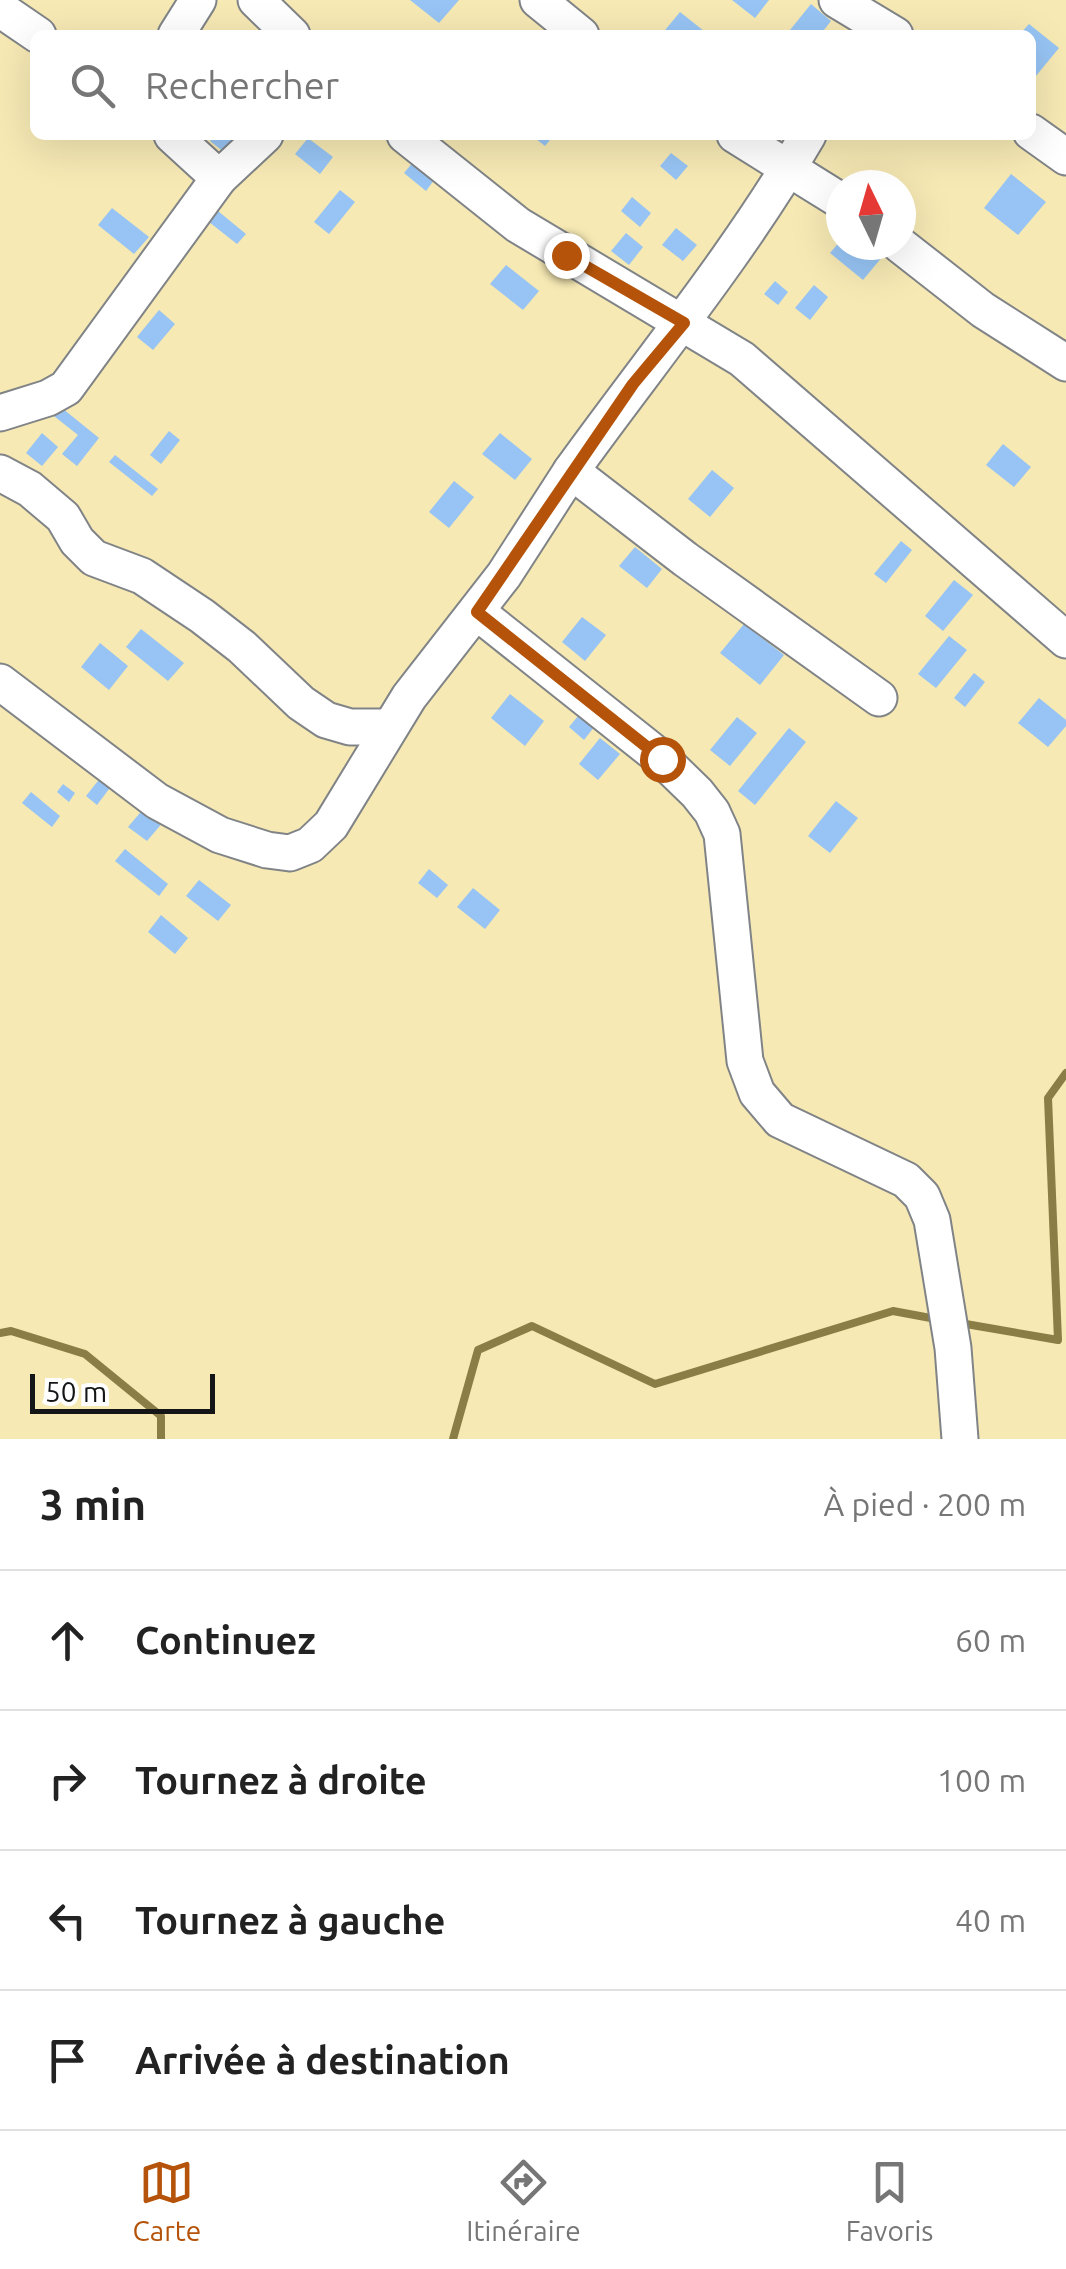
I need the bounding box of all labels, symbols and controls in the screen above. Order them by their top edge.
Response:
search box [30,30,1036,140]
icon: search [65,58,120,113]
text: Rechercher [145,64,339,106]
north arrow [826,170,916,260]
route end [544,233,590,279]
route start [640,737,686,783]
scale bar [30,1369,215,1414]
text: 50 m [45,1376,107,1407]
text: 3 min [40,1481,146,1528]
text: À pied · 200 m [823,1486,1026,1522]
icon: ahead [40,1613,95,1668]
text: Continuez [135,1619,316,1661]
text: 60 m [955,1622,1026,1658]
icon: right [40,1753,95,1808]
text: Tournez à droite [135,1759,427,1801]
text: 100 m [937,1762,1026,1798]
icon: left [40,1893,95,1948]
text: Tournez à gauche [135,1899,445,1941]
text: 40 m [955,1902,1026,1938]
icon: arrive [40,2033,95,2088]
text: Arrivée à destination [135,2039,510,2081]
tab: Carte [133,2155,201,2246]
tab: Itinéraire [466,2155,581,2246]
tab: Favoris [846,2155,933,2246]

